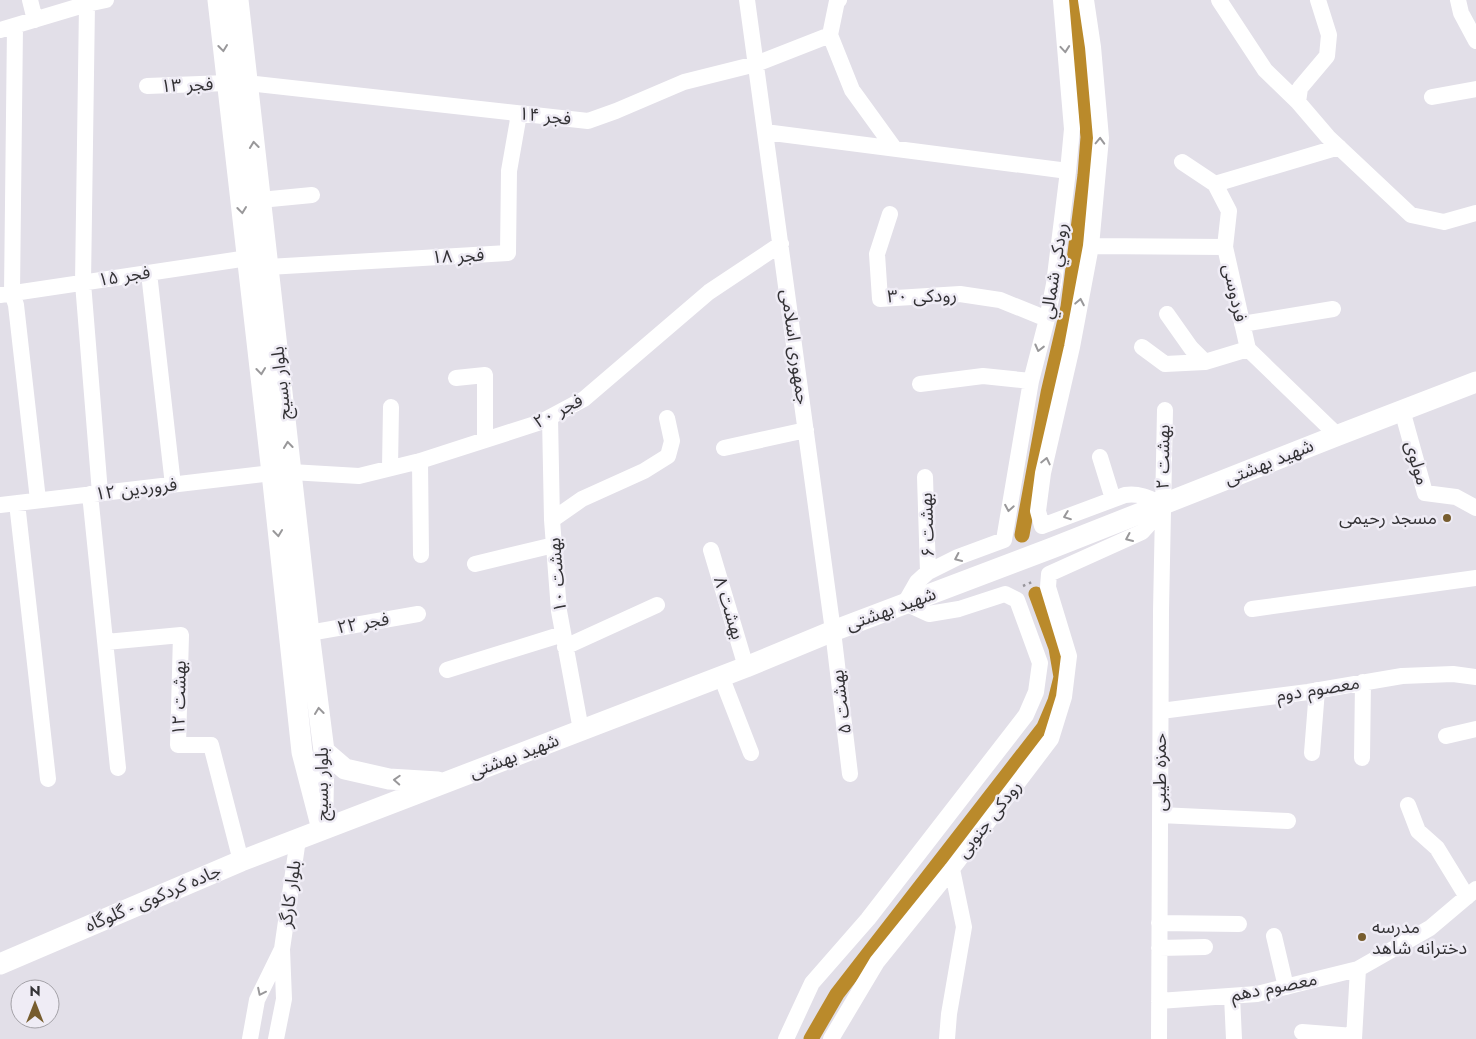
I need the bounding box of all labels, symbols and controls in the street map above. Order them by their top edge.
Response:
one-way arrow [217,45,228,53]
one-way arrow [1059,45,1070,53]
street label: فجر ۱۳ [160,71,214,99]
street label: فجر ۱۴ [517,100,573,132]
one-way arrow [1095,137,1105,144]
one-way arrow [249,140,260,148]
one-way arrow [236,206,247,214]
street label: رودکي شمالي [1034,221,1075,321]
street label: فجر ۱۸ [431,242,485,270]
street label: فجر ۱۵ [96,259,152,293]
street label: فردوسی [1216,262,1254,324]
street label: رودکی ۳۰ [887,282,957,310]
street label: جمهوری اسلامی [774,288,816,406]
one-way arrow [1075,298,1085,307]
one-way arrow [1035,343,1045,352]
street label: بلوار بسیج [264,345,298,421]
one-way arrow [255,368,266,376]
street label: فجر ۲۰ [529,387,587,435]
street label: بهشت ۲ [1149,424,1177,490]
street label: شهید بهشتی [1220,432,1318,492]
street label: مولوی [1398,438,1436,488]
one-way arrow [283,441,294,449]
one-way arrow [1040,456,1051,465]
street label: ۱۲ فروردین [94,471,178,507]
street label: بهشت ۶ [913,492,941,558]
one-way arrow [1005,503,1015,512]
place label: مسجد رحیمی [1339,505,1437,531]
one-way arrow [1063,510,1072,520]
marker: مسجد رحیمی [1441,512,1453,524]
one-way arrow [273,529,284,537]
one-way arrow [1125,531,1134,542]
street label: بهشت ۱۰ [541,537,573,613]
one-way arrow [954,551,963,562]
street label: بهشت ۸ [707,573,751,643]
street label: شهید بهشتی [842,581,940,637]
street label: فجر ۲۲ [335,606,391,640]
street label: بهشت ۱۲ [165,660,193,736]
street label: بهشت ۵ [824,668,858,736]
street label: معصوم دوم [1275,670,1362,709]
one-way arrow [314,707,325,715]
street label: شهید بهشتی [465,727,563,785]
street label: حمزه طیبی [1147,733,1173,811]
street label: بلوار بسیج [309,747,335,821]
one-way arrow [393,774,401,785]
street label: رودکی جنوبی [950,774,1028,864]
street label: جاده کردکوی - گلوگاه [81,858,225,938]
street label: بلوار کارگر [272,858,308,931]
place label: مدرسه دخترانه شاهد [1372,914,1467,961]
marker: مدرسه دخترانه شاهد [1356,931,1368,943]
street label: معصوم دهم [1229,966,1320,1009]
north arrow [10,979,60,1029]
text: N [29,981,41,1001]
one-way arrow [257,987,267,996]

